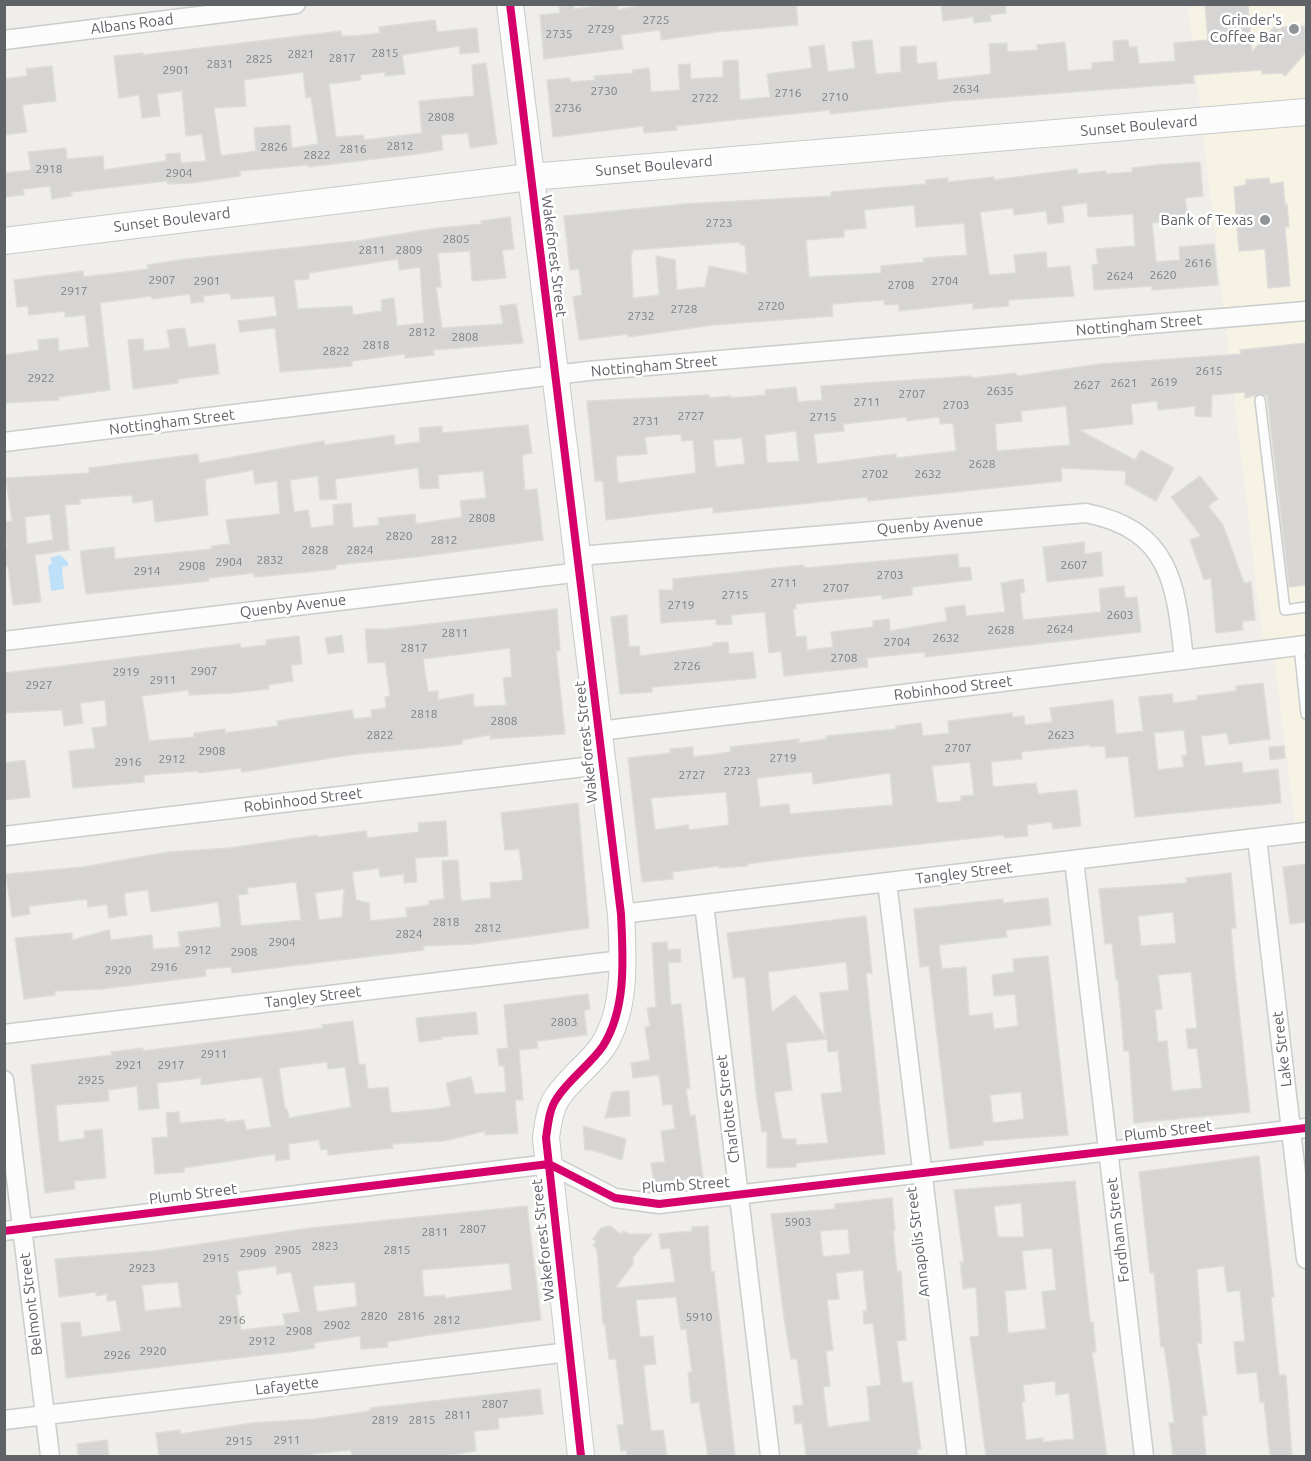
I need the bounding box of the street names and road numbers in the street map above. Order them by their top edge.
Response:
street label: Albans Road [90,10,174,38]
street label: Sunset Boulevard [1080,112,1198,140]
street label: Sunset Boulevard [595,152,713,180]
street label: Wakeforest Street [538,194,570,318]
street label: Sunset Boulevard [113,204,231,236]
street label: Nottingham Street [1075,311,1203,339]
street label: Nottingham Street [590,352,718,380]
street label: Nottingham Street [108,405,236,439]
street label: Quenby Avenue [876,511,984,539]
street label: Quenby Avenue [239,591,347,621]
street label: Robinhood Street [893,672,1013,704]
street label: Wakeforest Street [571,680,601,804]
street label: Robinhood Street [243,784,363,816]
street label: Tangley Street [915,858,1013,888]
street label: Tangley Street [264,982,362,1012]
street label: Lake Street [1268,1010,1296,1088]
street label: Charlotte Street [712,1054,744,1164]
street label: Plumb Street [1123,1117,1213,1145]
street label: Plumb Street [641,1173,731,1197]
street label: Fordham Street [1103,1176,1133,1284]
street label: Wakeforest Street [528,1178,558,1302]
street label: Plumb Street [148,1180,238,1208]
street label: Annapolis Street [902,1186,934,1298]
street label: Belmont Street [16,1252,46,1356]
street label: Lafayette [254,1373,320,1399]

